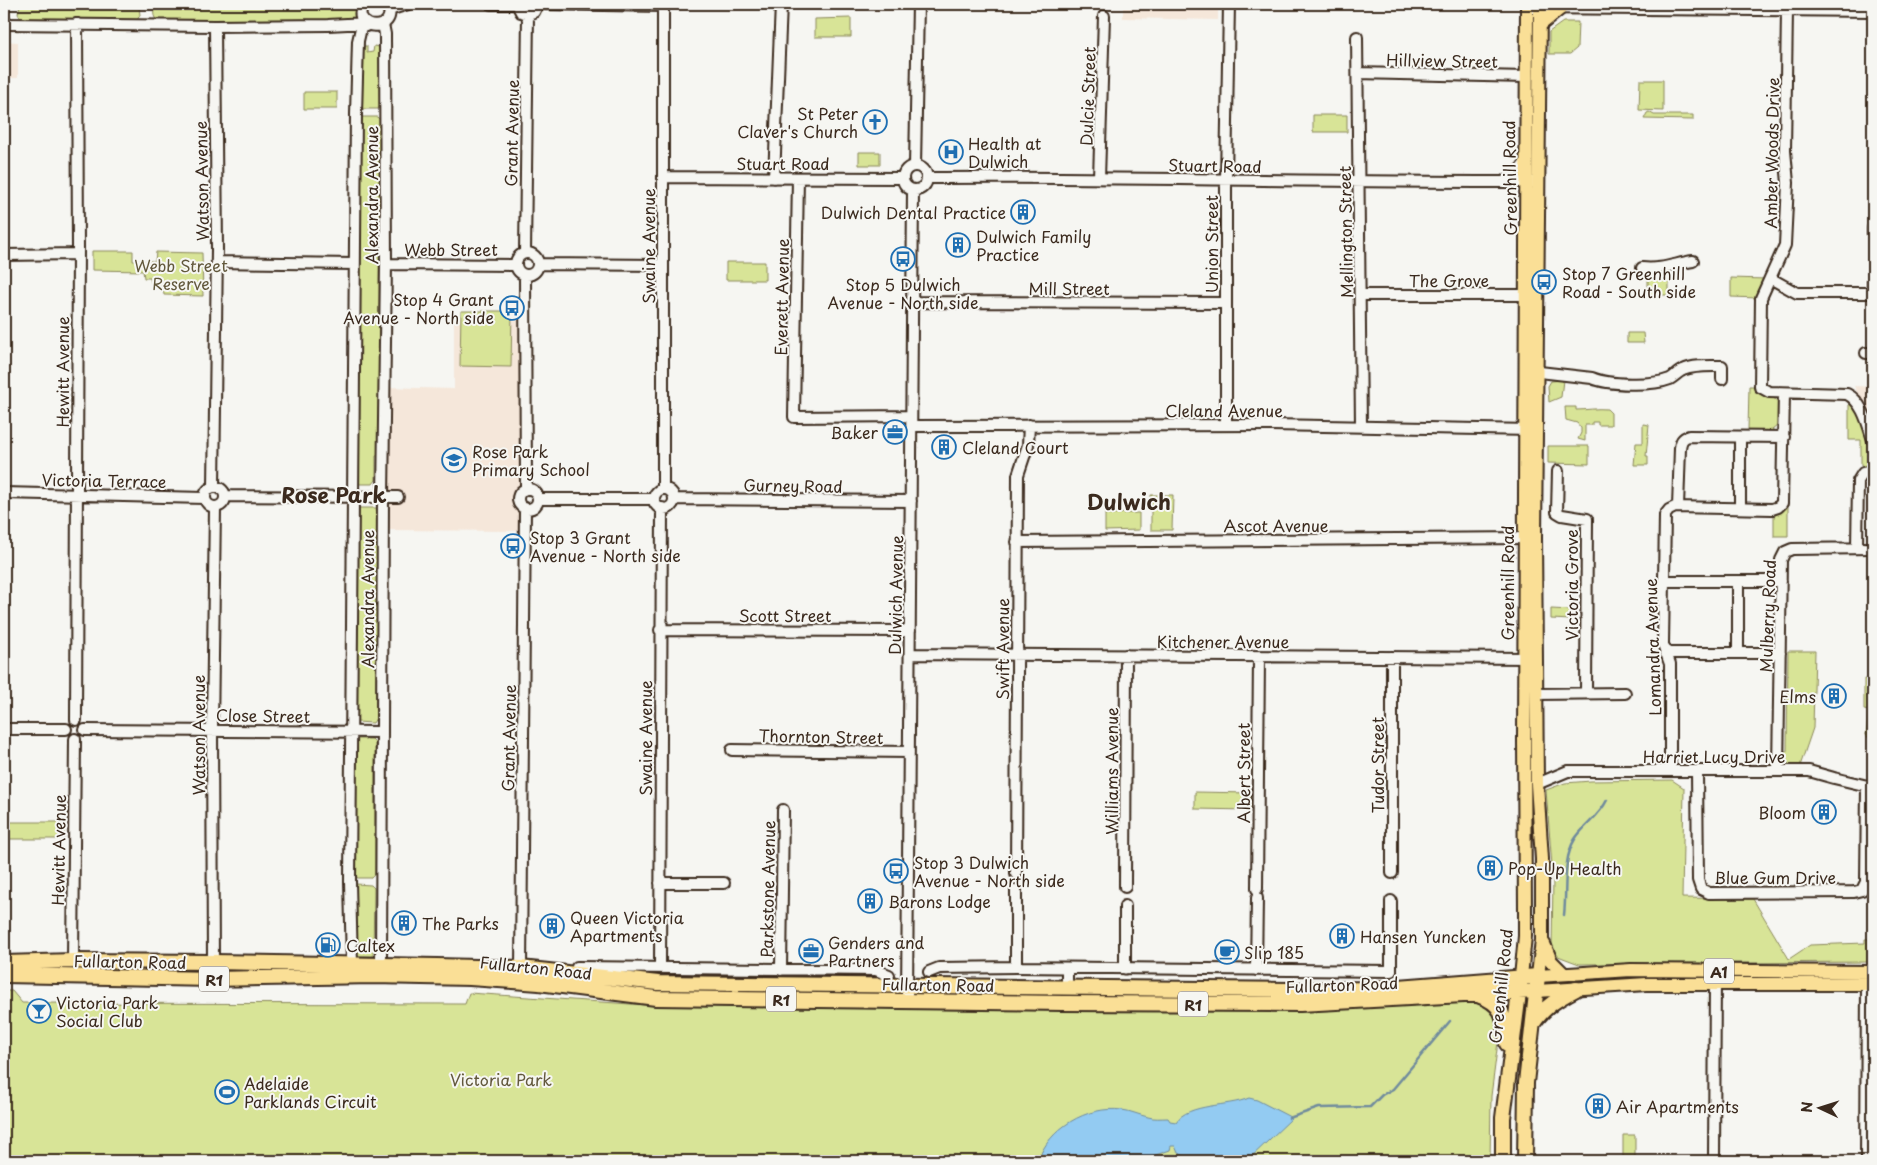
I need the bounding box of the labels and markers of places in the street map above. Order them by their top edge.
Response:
place label: St Peter Claver's Church [737,101,859,143]
church icon: St Peter Claver's Church [862,109,888,135]
place label: Health at Dulwich [968,131,1042,173]
hospital icon: Health at Dulwich [938,139,964,165]
building icon: Dulwich Dental Practice [1010,199,1036,225]
place label: Dulwich Dental Practice [821,200,1006,224]
place label: Dulwich Family Practice [976,224,1091,266]
building icon: Dulwich Family Practice [945,232,971,258]
bus stop icon: Stop 5 Dulwich Avenue - North side [890,246,916,272]
place label: Stop 7 Greenhill Road - South side [1562,261,1696,303]
bus stop icon: Stop 7 Greenhill Road - South side [1531,269,1557,295]
place label: Stop 5 Dulwich Avenue - North side [828,272,978,314]
place label: Stop 4 Grant Avenue - North side [343,287,494,329]
bus stop icon: Stop 4 Grant Avenue - North side [499,295,525,321]
office icon: Baker [882,419,908,445]
place label: Baker [830,420,879,444]
building icon: Cleland Court [931,434,957,460]
place label: Cleland Court [962,435,1069,459]
place label: Rose Park Primary School [472,439,590,481]
school or university icon: Rose Park Primary School [441,447,467,473]
place label: Stop 3 Grant Avenue - North side [530,525,681,567]
bus stop icon: Stop 3 Grant Avenue - North side [500,533,526,559]
building icon: Elms [1821,683,1847,709]
place label: Elms [1779,684,1816,708]
building icon: Bloom [1811,799,1837,825]
place label: Bloom [1758,800,1806,824]
place label: Stop 3 Dulwich Avenue - North side [914,850,1065,892]
building icon: Pop-Up Health [1477,855,1503,881]
place label: Pop-Up Health [1508,856,1622,880]
bus stop icon: Stop 3 Dulwich Avenue - North side [883,858,909,884]
building icon: Barons Lodge [857,888,883,914]
place label: Barons Lodge [888,889,991,913]
place label: Queen Victoria Apartments [570,905,684,947]
building icon: The Parks [391,910,417,936]
place label: The Parks [422,911,499,935]
building icon: Queen Victoria Apartments [539,913,565,939]
building icon: Hansen Yuncken [1329,923,1355,949]
place label: Hansen Yuncken [1360,924,1486,948]
place label: Genders and Partners [828,930,925,972]
fuel station icon: Caltex [315,932,341,958]
place label: Caltex [346,933,395,957]
office icon: Genders and Partners [798,938,824,964]
cafe icon: Slip 185 [1214,939,1240,965]
place label: Slip 185 [1244,940,1304,964]
place label: Victoria Park Social Club [56,990,158,1032]
bar icon: Victoria Park Social Club [26,998,52,1024]
place label: Adelaide Parklands Circuit [244,1071,377,1113]
sports icon: Adelaide Parklands Circuit [214,1079,240,1105]
building icon: Air Apartments [1585,1093,1611,1119]
place label: Air Apartments [1616,1094,1739,1118]

